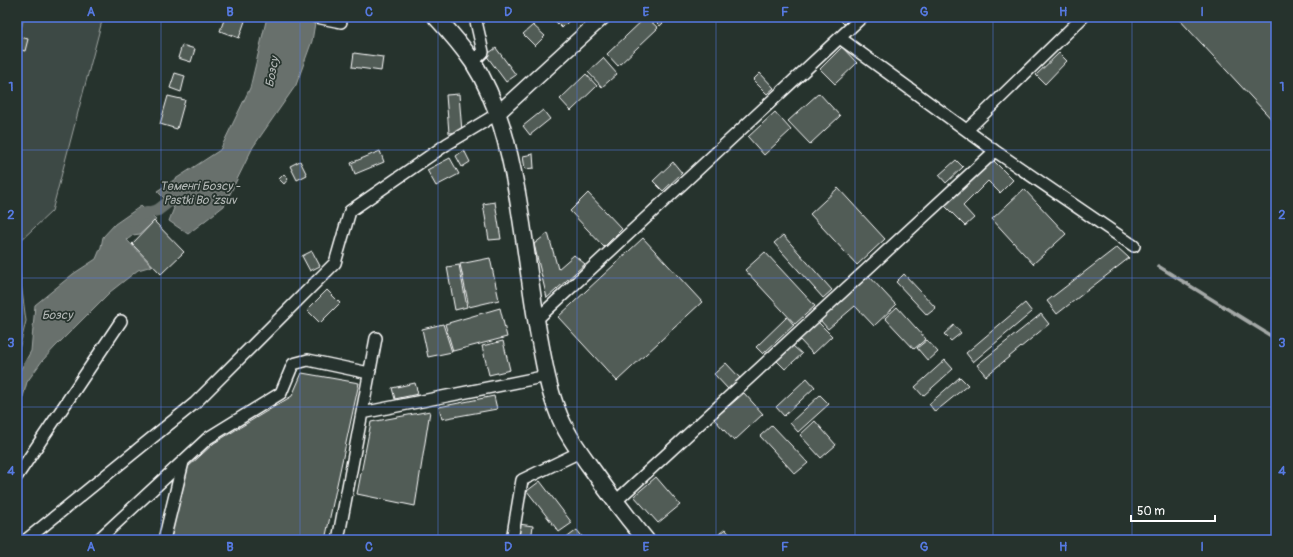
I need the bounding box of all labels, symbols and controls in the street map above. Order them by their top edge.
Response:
text: A [87,4,96,20]
text: B [226,4,234,20]
text: C [365,4,373,20]
text: D [504,4,512,20]
text: E [643,4,650,20]
text: F [781,4,789,20]
text: G [920,4,929,20]
text: H [1059,4,1067,20]
text: I [1200,4,1204,20]
water label: Бозсу [262,54,283,89]
text: 1 [8,79,14,95]
text: 1 [1279,79,1285,95]
water label: Төменгі Бозсу - Pastki Boʻzsuv [160,179,241,208]
text: 2 [7,207,15,223]
text: 2 [1278,207,1286,223]
water label: Бозсу [42,308,74,323]
text: 3 [7,335,15,351]
text: 3 [1278,335,1286,351]
text: 4 [7,463,15,479]
text: 4 [1278,463,1286,479]
scale bar [1131,497,1215,523]
text: 50 m [1137,504,1165,519]
text: A [87,539,96,555]
text: B [226,539,234,555]
text: C [365,539,373,555]
text: D [504,539,512,555]
text: E [643,539,650,555]
text: F [781,539,789,555]
text: G [920,539,929,555]
text: H [1059,539,1067,555]
text: I [1200,539,1204,555]

